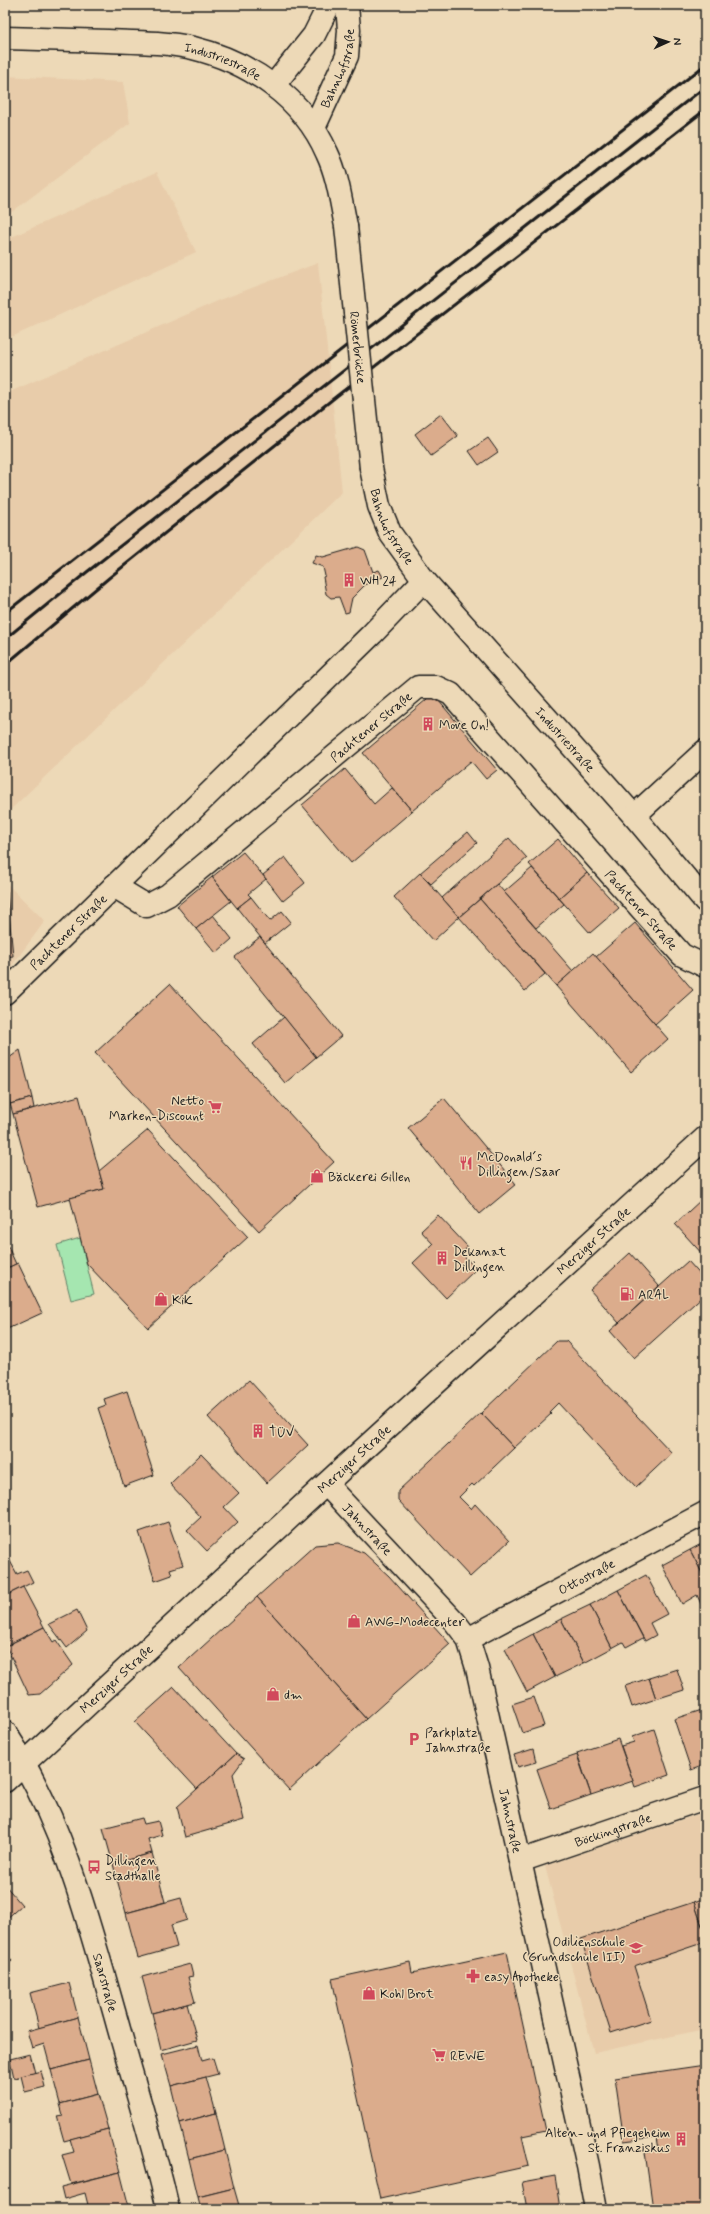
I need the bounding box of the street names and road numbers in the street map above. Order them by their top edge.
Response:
street label: Bahnhofstraße [317,28,359,111]
street label: Industriestraße [183,39,264,85]
street label: Römerbrücke [345,310,369,385]
street label: Bahnhofstraße [366,487,417,569]
street label: Pachtener Straße [327,688,416,767]
street label: Industriestraße [531,704,598,776]
street label: Pachtener Straße [601,867,681,954]
street label: Pachtener Straße [27,891,111,974]
street label: Merziger Straße [554,1203,635,1279]
street label: Merziger Straße [314,1421,395,1498]
street label: Jahnstraße [338,1500,395,1559]
street label: Ottostraße [556,1555,618,1599]
street label: Merziger Straße [77,1641,157,1718]
street label: Jahnstraße [494,1787,525,1855]
street label: Böckingstraße [573,1810,654,1852]
street label: Saarstraße [88,1951,121,2014]

